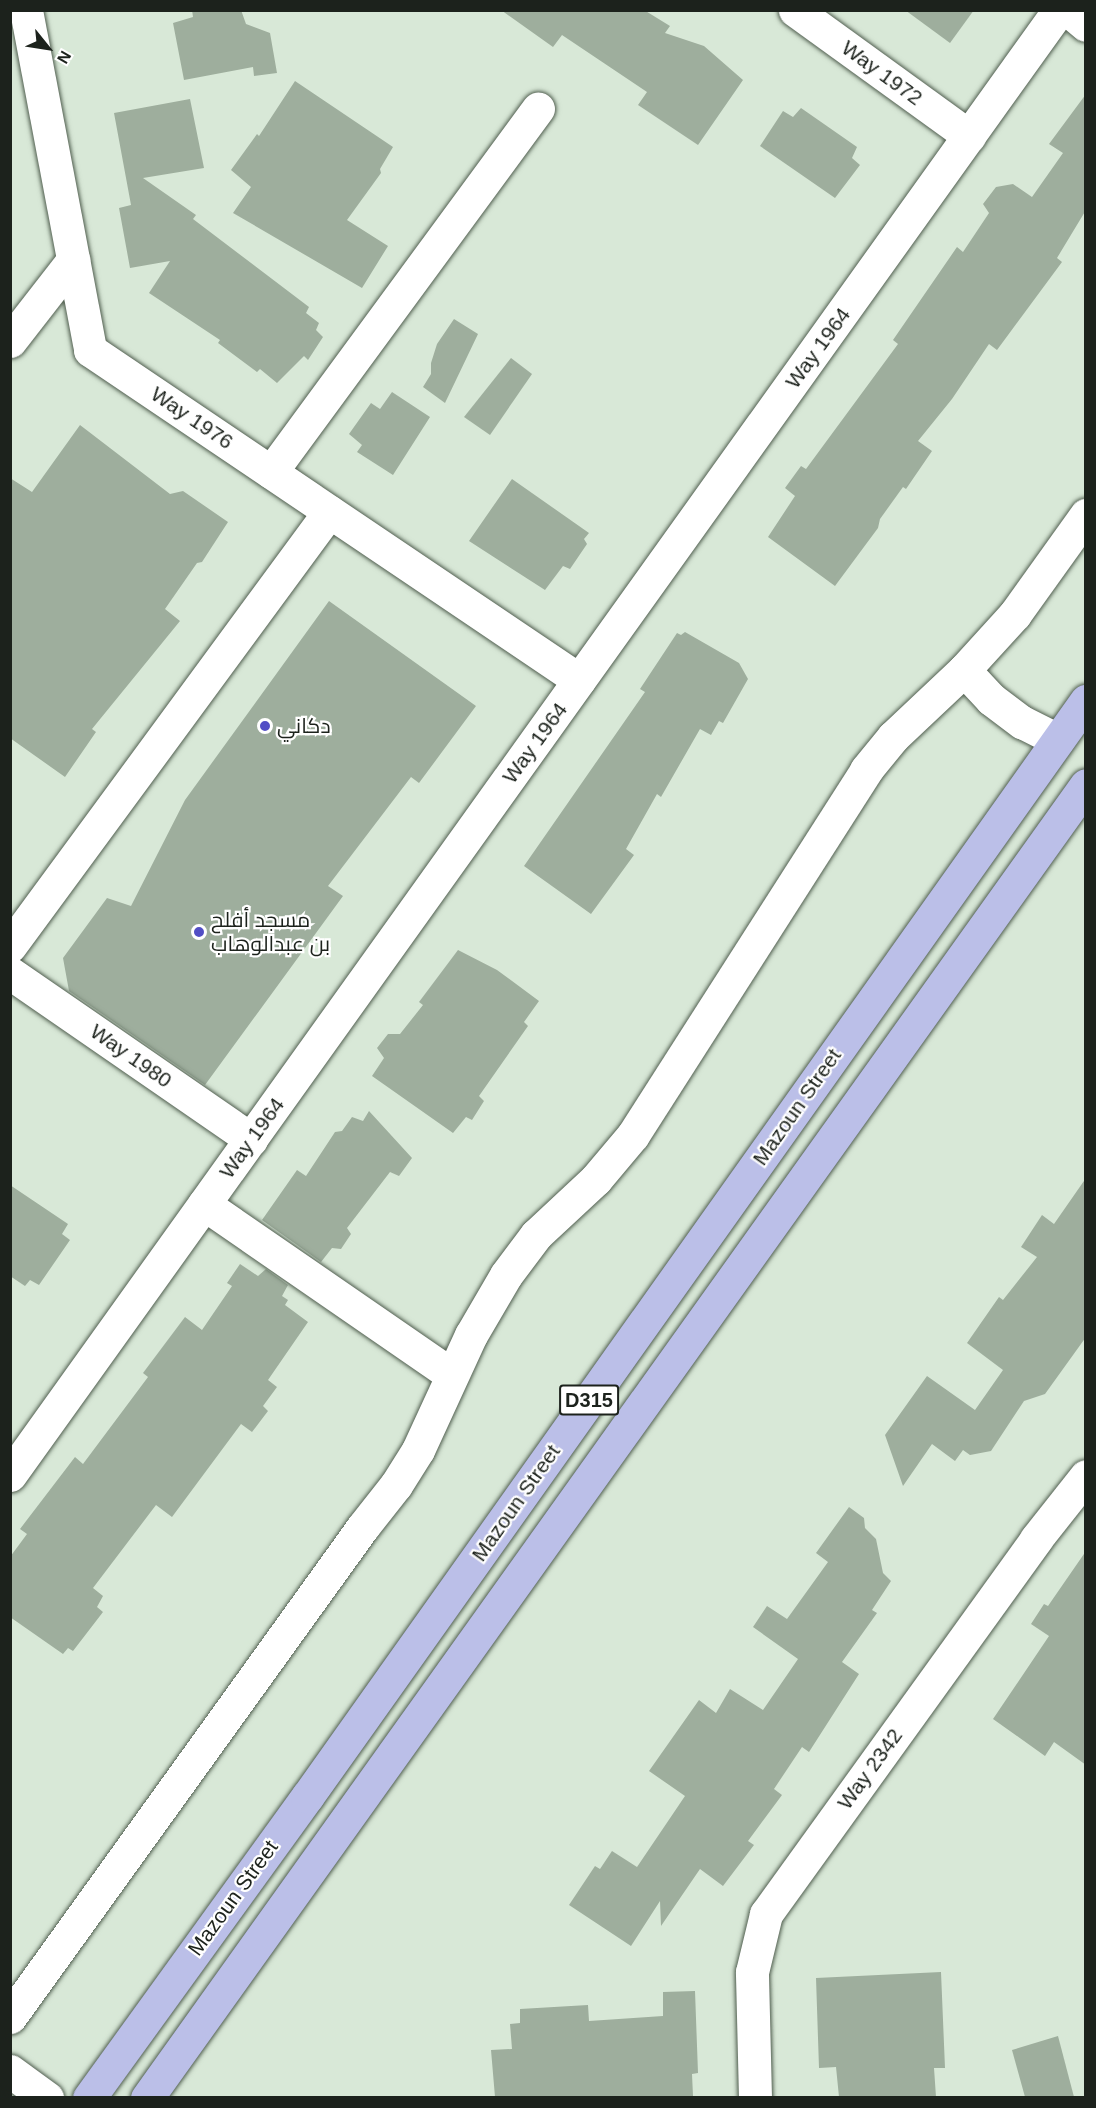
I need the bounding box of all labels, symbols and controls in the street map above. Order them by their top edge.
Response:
north arrow [18,18,78,78]
street label: Way 1972 [837,35,927,111]
text: N [54,48,74,67]
street label: Way 1964 [780,303,856,393]
street label: Way 1976 [146,381,238,455]
street label: Way 1964 [497,698,573,788]
place label: دكاني [277,713,331,739]
marker: دكاني [258,719,272,733]
place label: مسجد أفلح بن عبدالوهاب [211,907,330,957]
marker: مسجد أفلح بن عبدالوهاب [192,925,206,939]
street label: Way 1980 [85,1019,177,1093]
street label: Mazoun Street [748,1044,846,1170]
street label: Way 1964 [214,1093,290,1183]
road number: D315 [559,1383,619,1417]
street label: Mazoun Street [467,1440,565,1566]
street label: Way 2342 [832,1724,908,1814]
street label: Mazoun Street [183,1835,283,1961]

